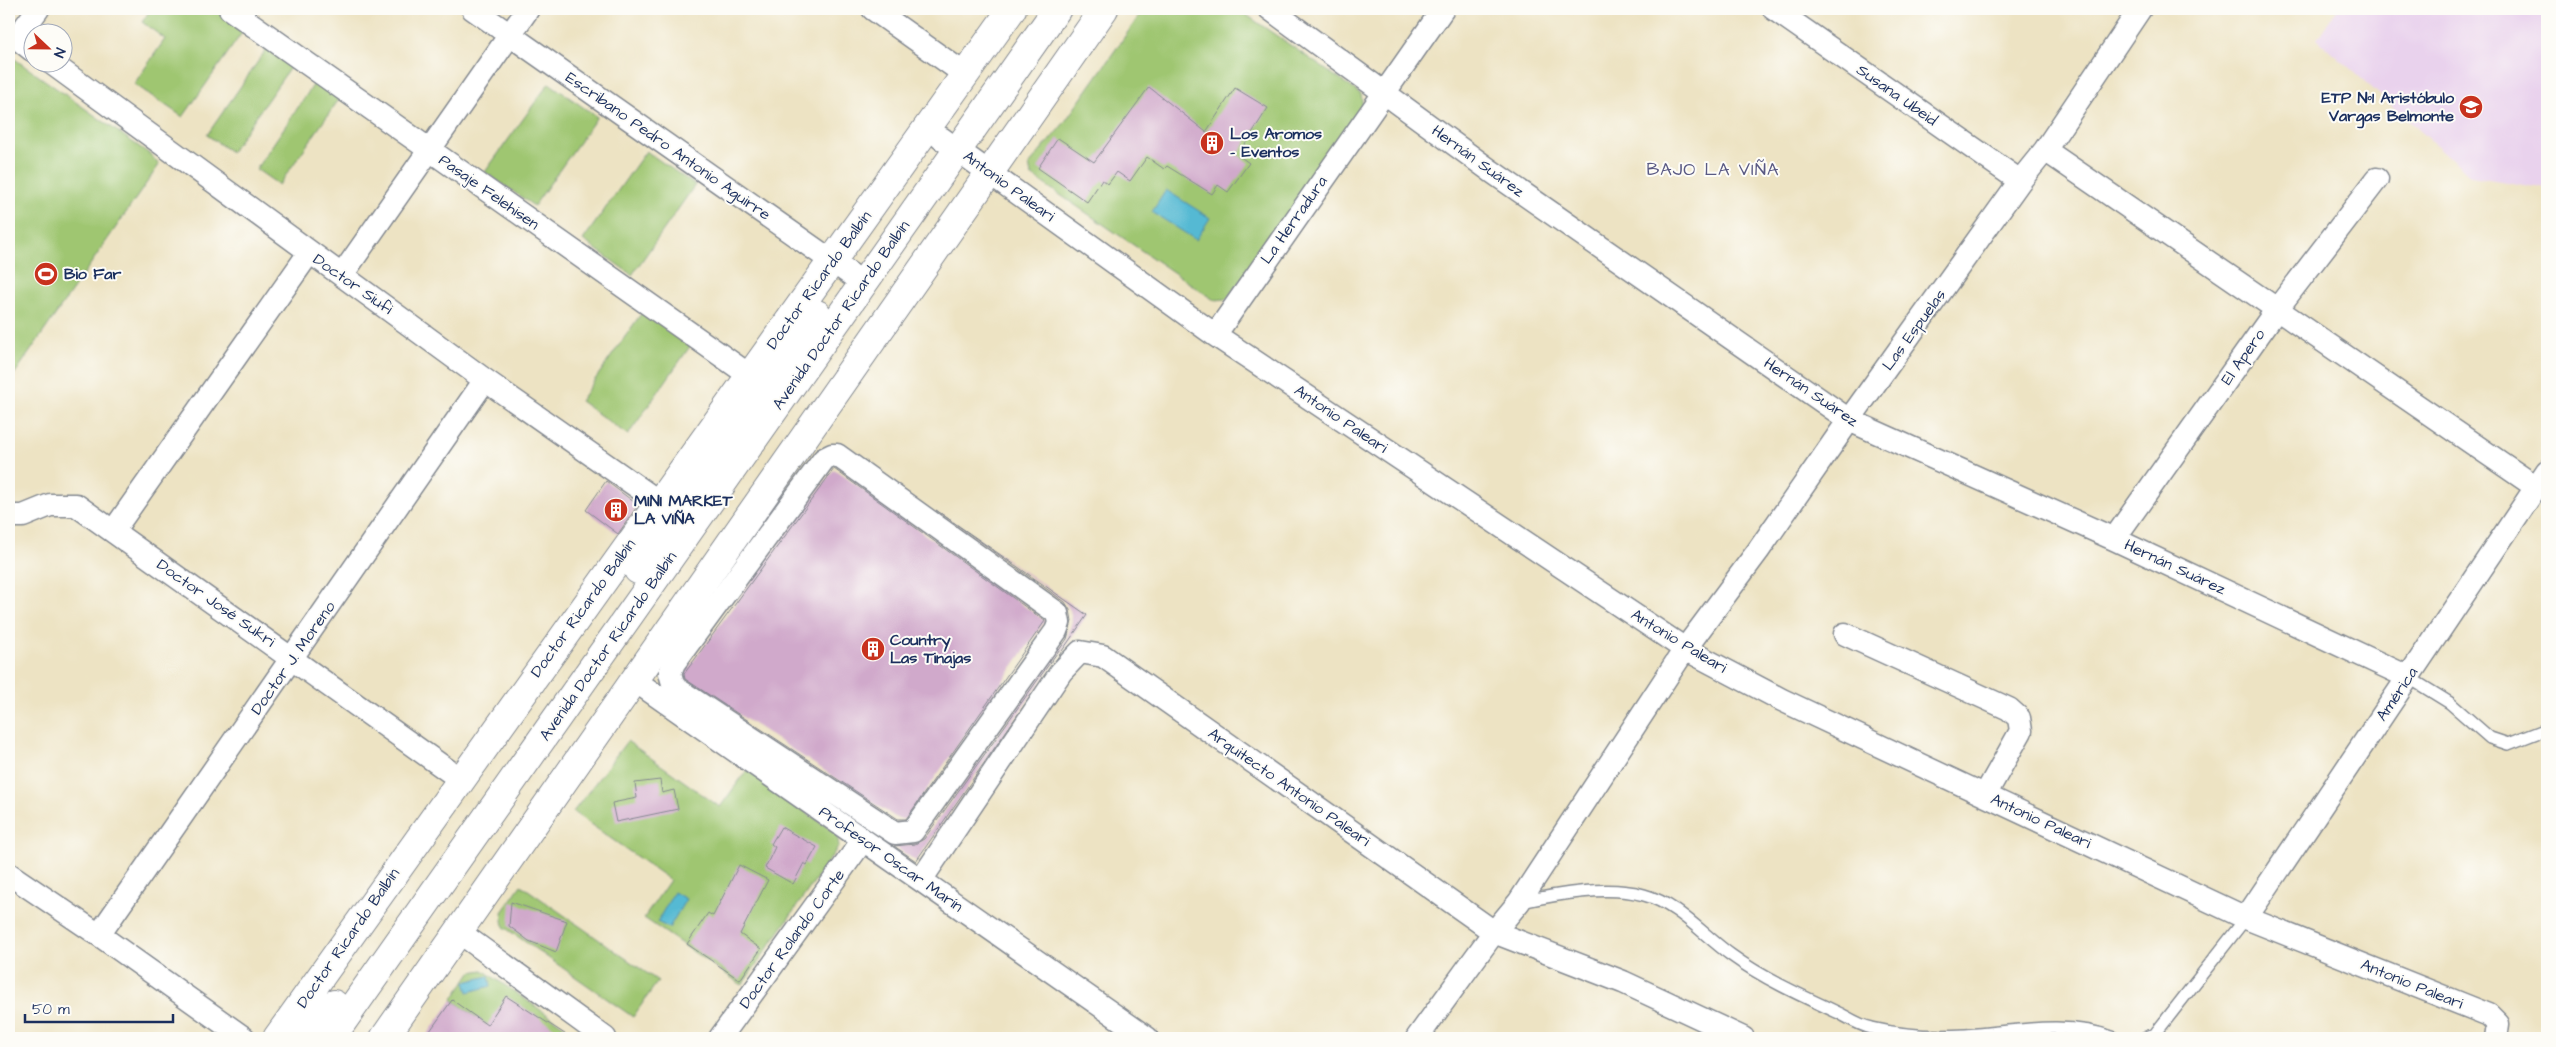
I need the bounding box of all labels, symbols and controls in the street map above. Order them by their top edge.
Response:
north arrow [22,22,72,72]
text: N [48,45,70,61]
street label: Susana Ubeid [1852,59,1942,131]
street label: Escribano Pedro Antonio Aguirre [561,67,775,226]
place label: ETP Nº1 Aristóbulo Vargas Belmonte [2322,87,2455,129]
school or university icon: ETP Nº1 Aristóbulo Vargas Belmonte [2458,94,2484,120]
street label: Hernán Suárez [1427,120,1529,202]
place label: Los Aromos - Eventos [1230,123,1322,163]
building icon: Los Aromos - Eventos [1199,130,1225,156]
street label: Antonio Paleari [959,145,1060,227]
street label: Pasaje Felehisen [434,149,544,235]
district label: BAJO LA VIÑA [1646,157,1780,182]
street label: La Herradura [1255,171,1333,269]
street label: Doctor Ricardo Balbín [761,206,877,354]
street label: Avenida Doctor Ricardo Balbín [767,216,915,414]
street label: Doctor Siufi [309,248,398,320]
sports icon: Bio Far [33,261,59,287]
place label: Bio Far [64,263,121,285]
street label: Las Espuelas [1877,285,1951,375]
street label: El Apero [2216,324,2270,390]
street label: Hernán Suárez [1759,352,1863,432]
street label: Antonio Paleari [1290,380,1393,459]
place label: MINI MARKET LA VIÑA [634,490,734,530]
building icon: MINI MARKET LA VIÑA [603,497,629,523]
street label: Doctor Ricardo Balbín [525,534,641,682]
street label: Hernán Suárez [2121,534,2229,600]
street label: Avenida Doctor Ricardo Balbín [534,547,682,745]
street label: Doctor José Sukri [152,554,280,653]
street label: Doctor J. Moreno [246,597,340,719]
street label: Antonio Paleari [1627,604,1732,679]
place label: Country Las Tinajas [890,629,971,669]
building icon: Country Las Tinajas [860,636,886,662]
street label: América [2371,663,2423,725]
street label: Arquitecto Antonio Paleari [1203,723,1375,852]
street label: Antonio Paleari [1987,788,2095,854]
street label: Profesor Oscar Marín [815,801,967,917]
street label: Doctor Ricardo Balbín [291,864,405,1012]
street label: Doctor Rolando Corte [734,865,850,1013]
street label: Antonio Paleari [2358,953,2467,1015]
scale bar [25,992,172,1024]
text: 50 m [32,999,70,1020]

